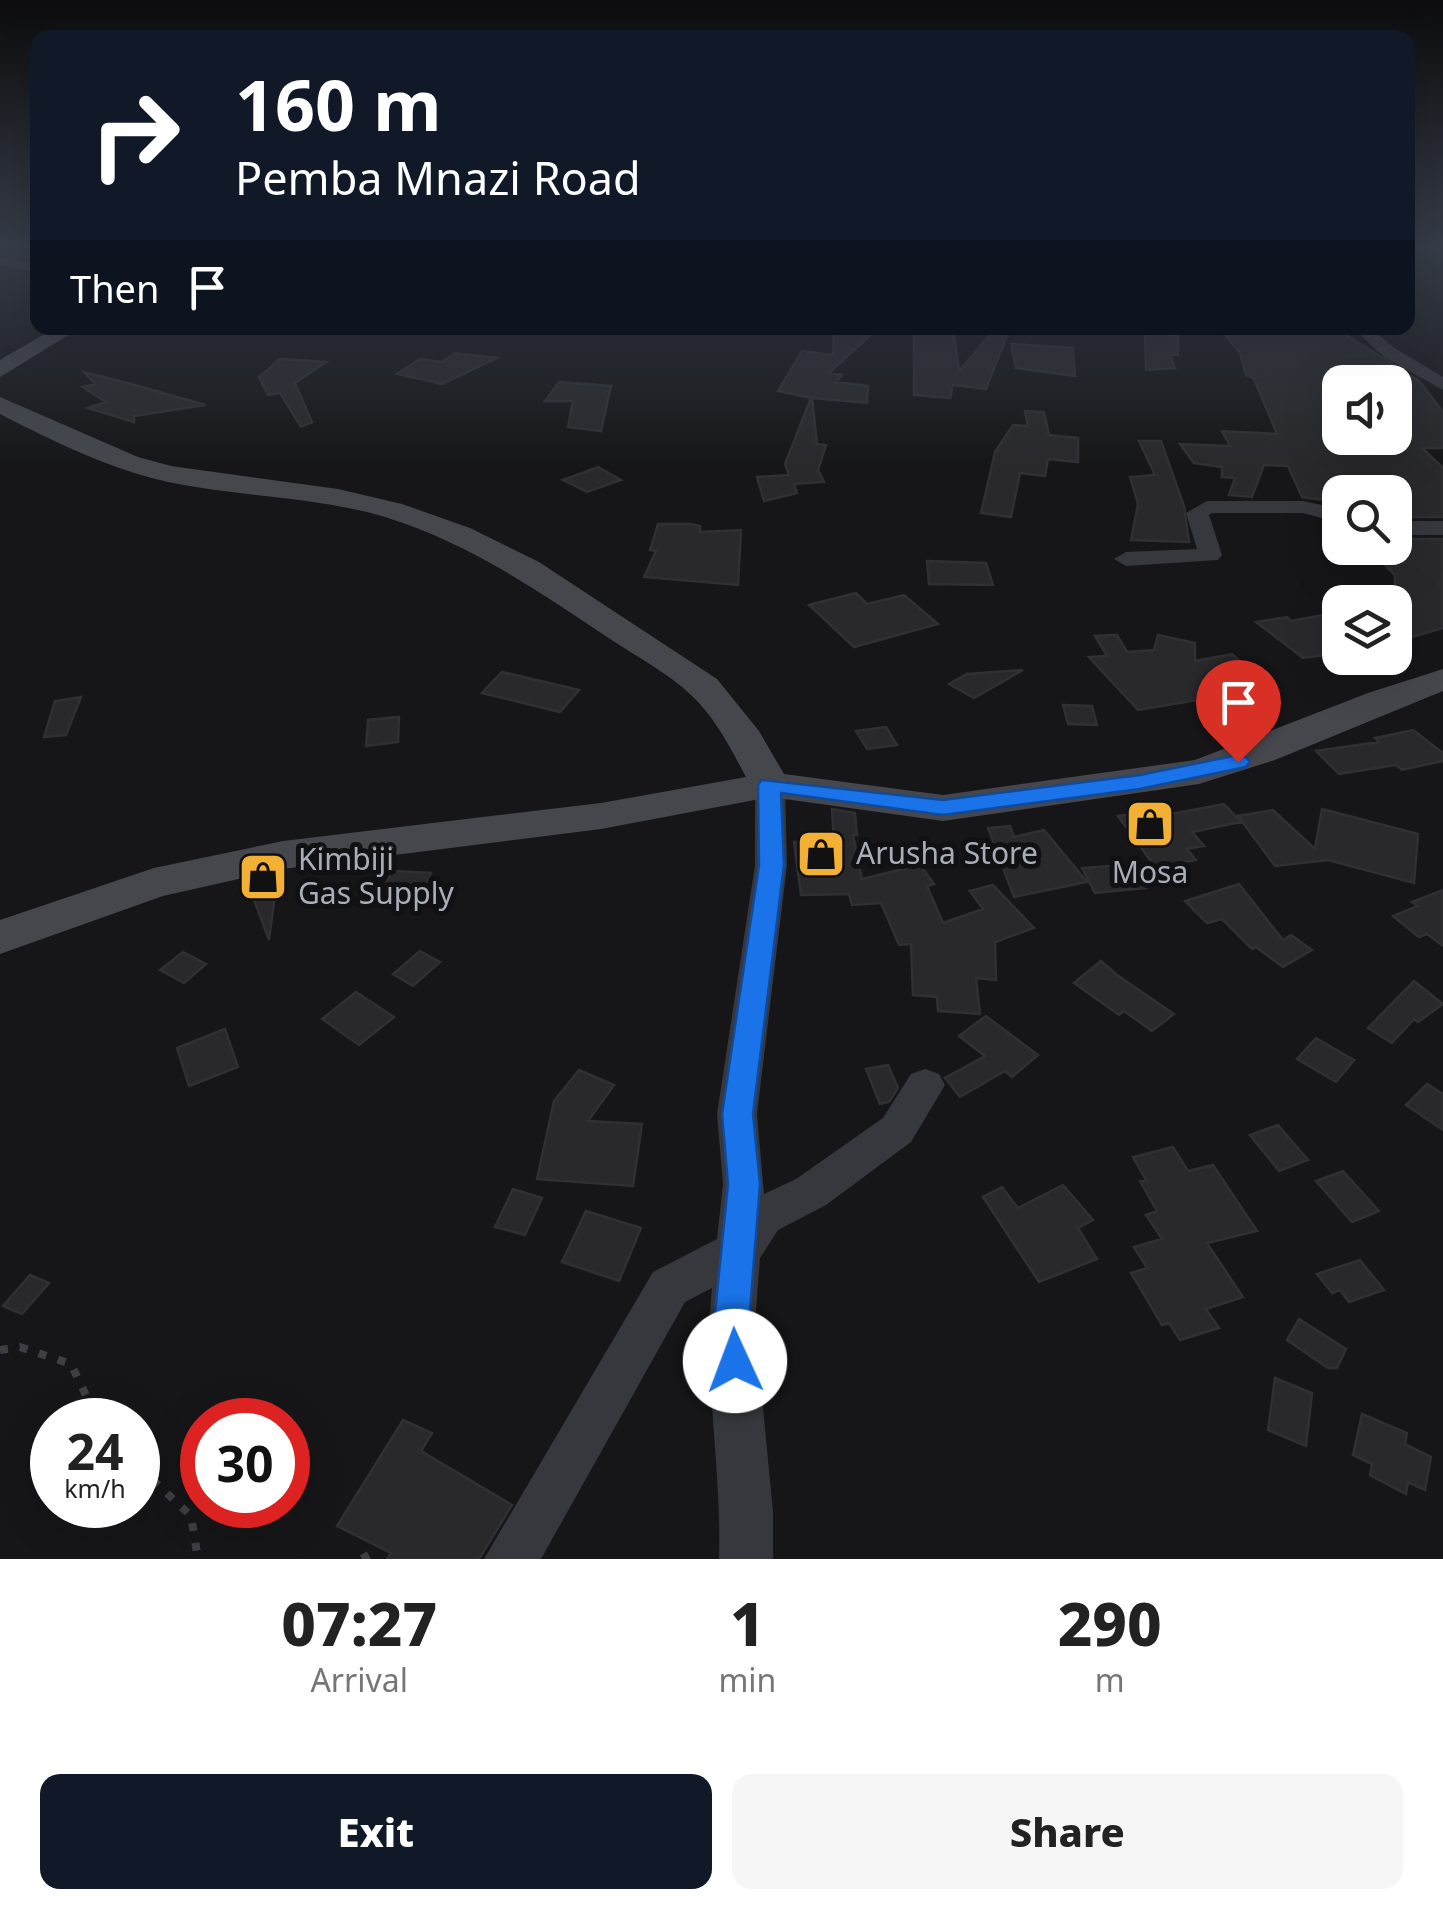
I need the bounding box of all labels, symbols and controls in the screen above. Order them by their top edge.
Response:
text: 160 m [235,56,442,152]
icon: right [70,70,200,200]
text: Pemba Mnazi Road [235,147,641,208]
icon: arrive [180,260,235,315]
text: Then [70,262,160,314]
map controls [1322,365,1412,675]
button: sound [1322,365,1412,455]
button: search [1322,475,1412,565]
button: layers [1322,585,1412,675]
pin [1196,660,1281,763]
icon: arrive [1211,675,1266,730]
shop icon: Mosa [1124,798,1176,850]
shop icon: Arusha Store [795,828,847,880]
place label: Arusha Store [856,832,1038,873]
place label: Kimbiji Gas Supply [298,838,454,913]
shop icon: Kimbiji Gas Supply [237,851,289,903]
place label: Mosa [1112,851,1188,892]
position arrow [683,1309,787,1413]
speed limit sign: 30 [180,1398,310,1528]
text: 24 [66,1417,124,1485]
text: km/h [64,1471,126,1505]
text: 07:27 [281,1582,437,1664]
text: 1 [730,1582,765,1664]
text: 290 [1058,1582,1162,1664]
text: Arrival [310,1658,408,1701]
text: min [718,1658,776,1701]
text: m [1095,1658,1125,1701]
button: Exit [40,1774,712,1889]
button: Share [732,1774,1403,1889]

